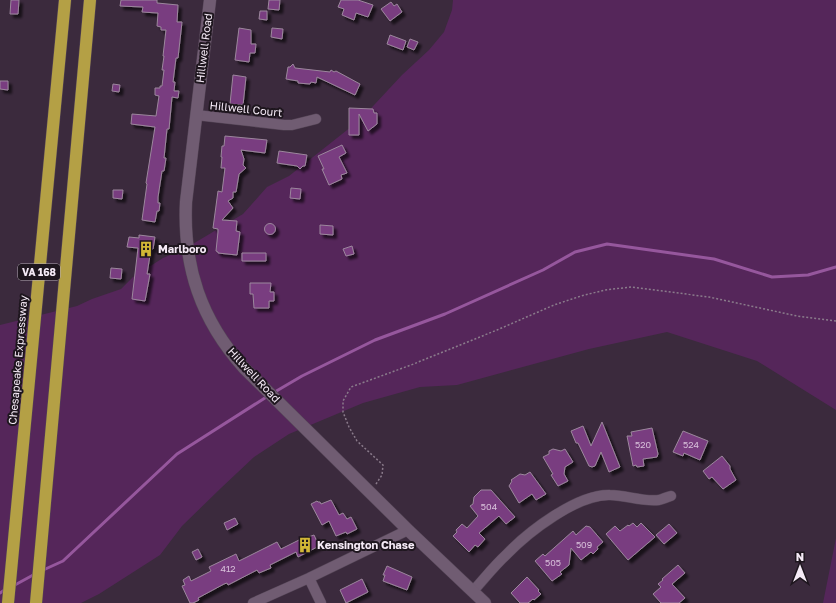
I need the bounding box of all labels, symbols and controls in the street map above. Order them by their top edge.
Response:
street label: Hillwell Road [193,12,214,84]
street label: Hillwell Court [209,98,283,119]
building icon: Marlboro [137,240,155,258]
place label: Marlboro [158,242,207,255]
road number: VA 168 [18,264,60,280]
street label: Chesapeake Expressway [5,295,30,425]
street label: Hillwell Road [226,345,283,405]
house number: 520 [635,439,651,450]
house number: 524 [683,439,699,450]
house number: 504 [481,501,498,512]
building icon: Kensington Chase [296,536,314,554]
place label: Kensington Chase [317,538,415,551]
house number: 509 [576,539,592,550]
north arrow [780,547,820,587]
text: N [796,550,804,563]
house number: 505 [545,557,561,568]
house number: 412 [220,563,236,574]

